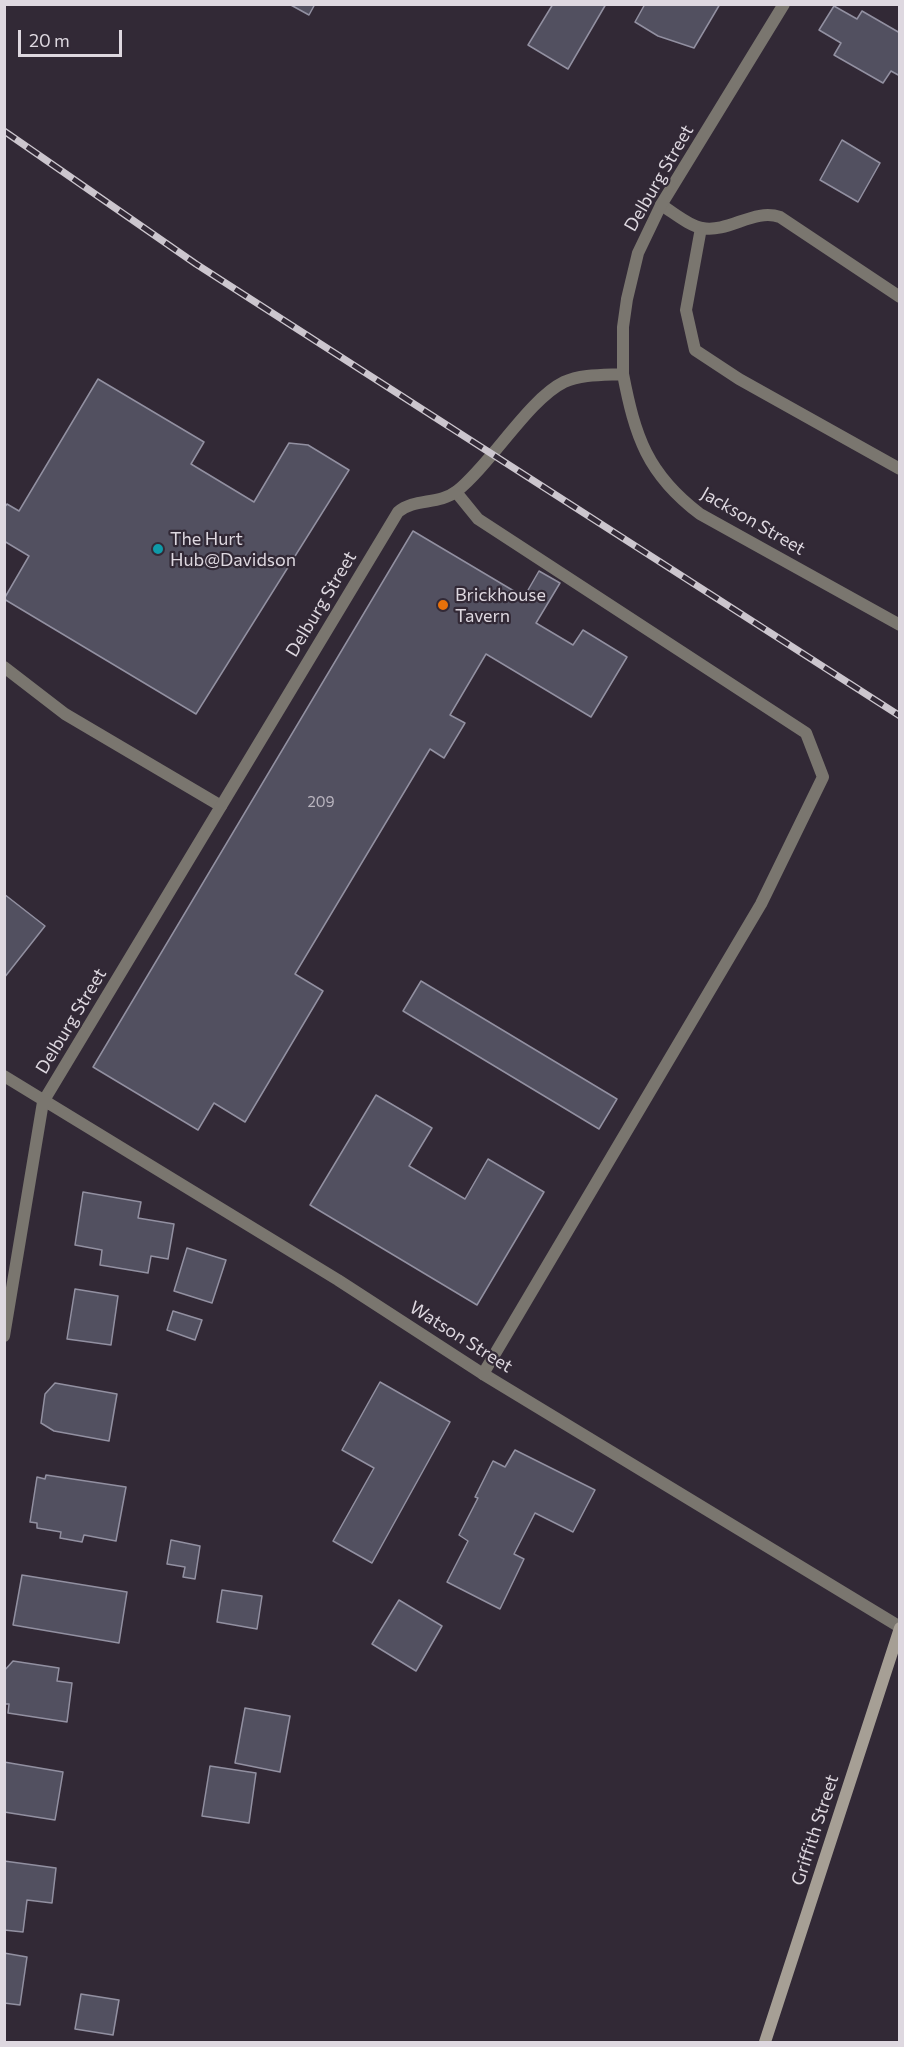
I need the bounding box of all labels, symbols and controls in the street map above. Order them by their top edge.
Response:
scale bar [21,18,124,56]
text: 20 m [29,29,70,51]
street label: Delburg Street [620,121,698,235]
street label: Jackson Street [697,482,809,560]
place label: The Hurt Hub@Davidson [170,528,296,570]
marker: The Hurt Hub@Davidson [151,542,165,556]
street label: Delburg Street [281,547,361,661]
place label: Brickhouse Tavern [455,584,546,626]
marker: Brickhouse Tavern [436,598,450,612]
house number: 209 [307,793,335,811]
street label: Delburg Street [31,964,111,1078]
street label: Watson Street [405,1297,517,1377]
street label: Griffith Street [787,1772,843,1888]

